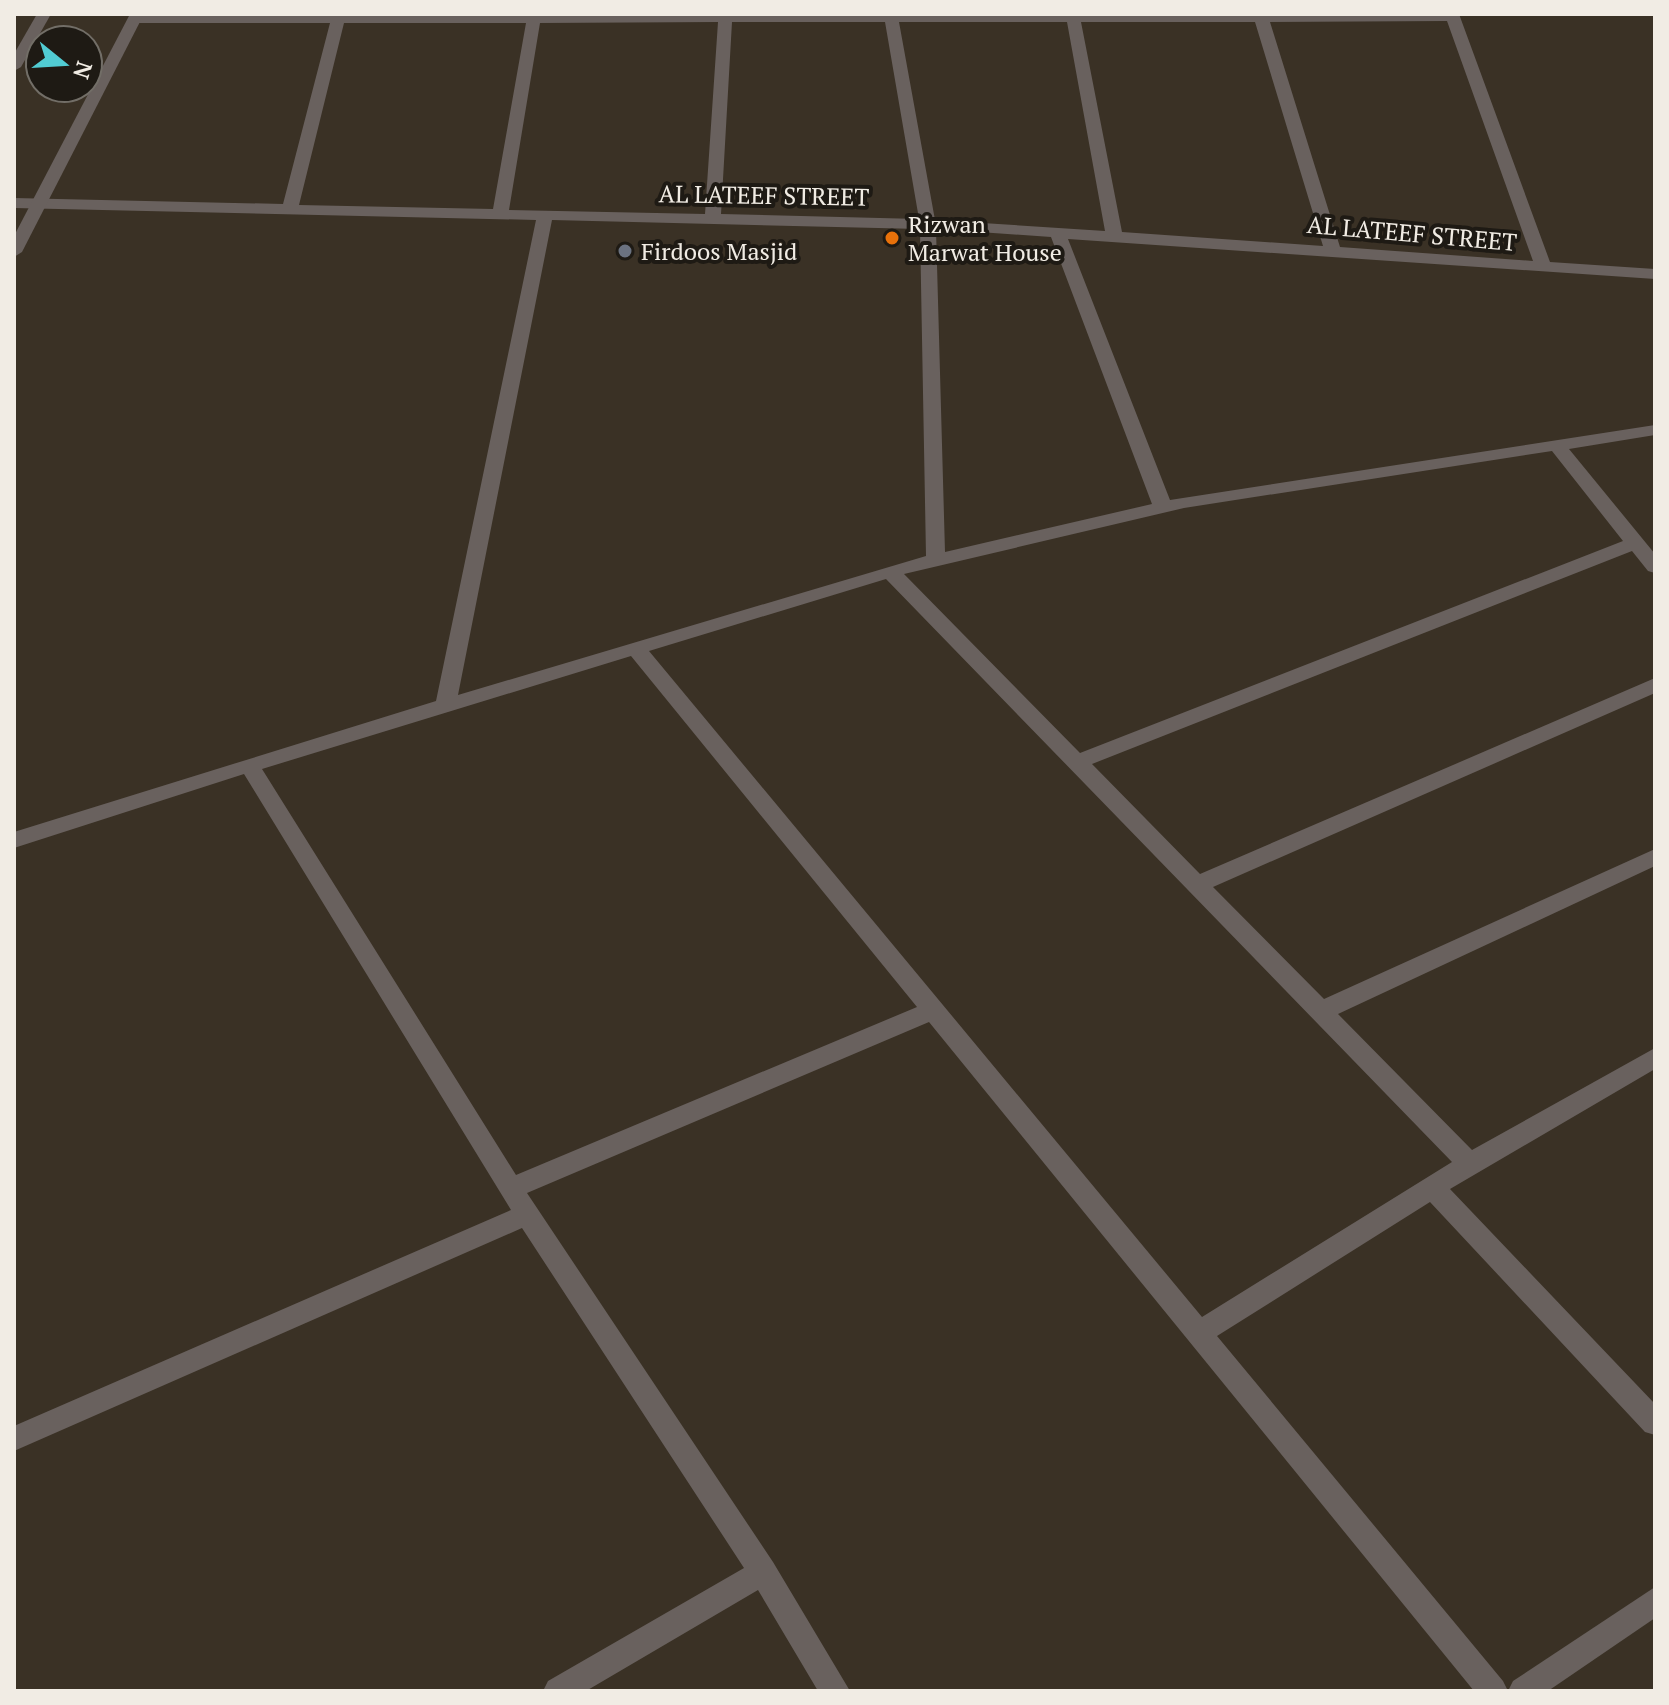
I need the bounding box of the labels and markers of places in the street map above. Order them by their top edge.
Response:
place label: Rizwan Marwat House [908,208,1062,268]
marker: Rizwan Marwat House [883,229,901,247]
place label: Firdoos Masjid [641,235,797,267]
marker: Firdoos Masjid [616,242,634,260]

